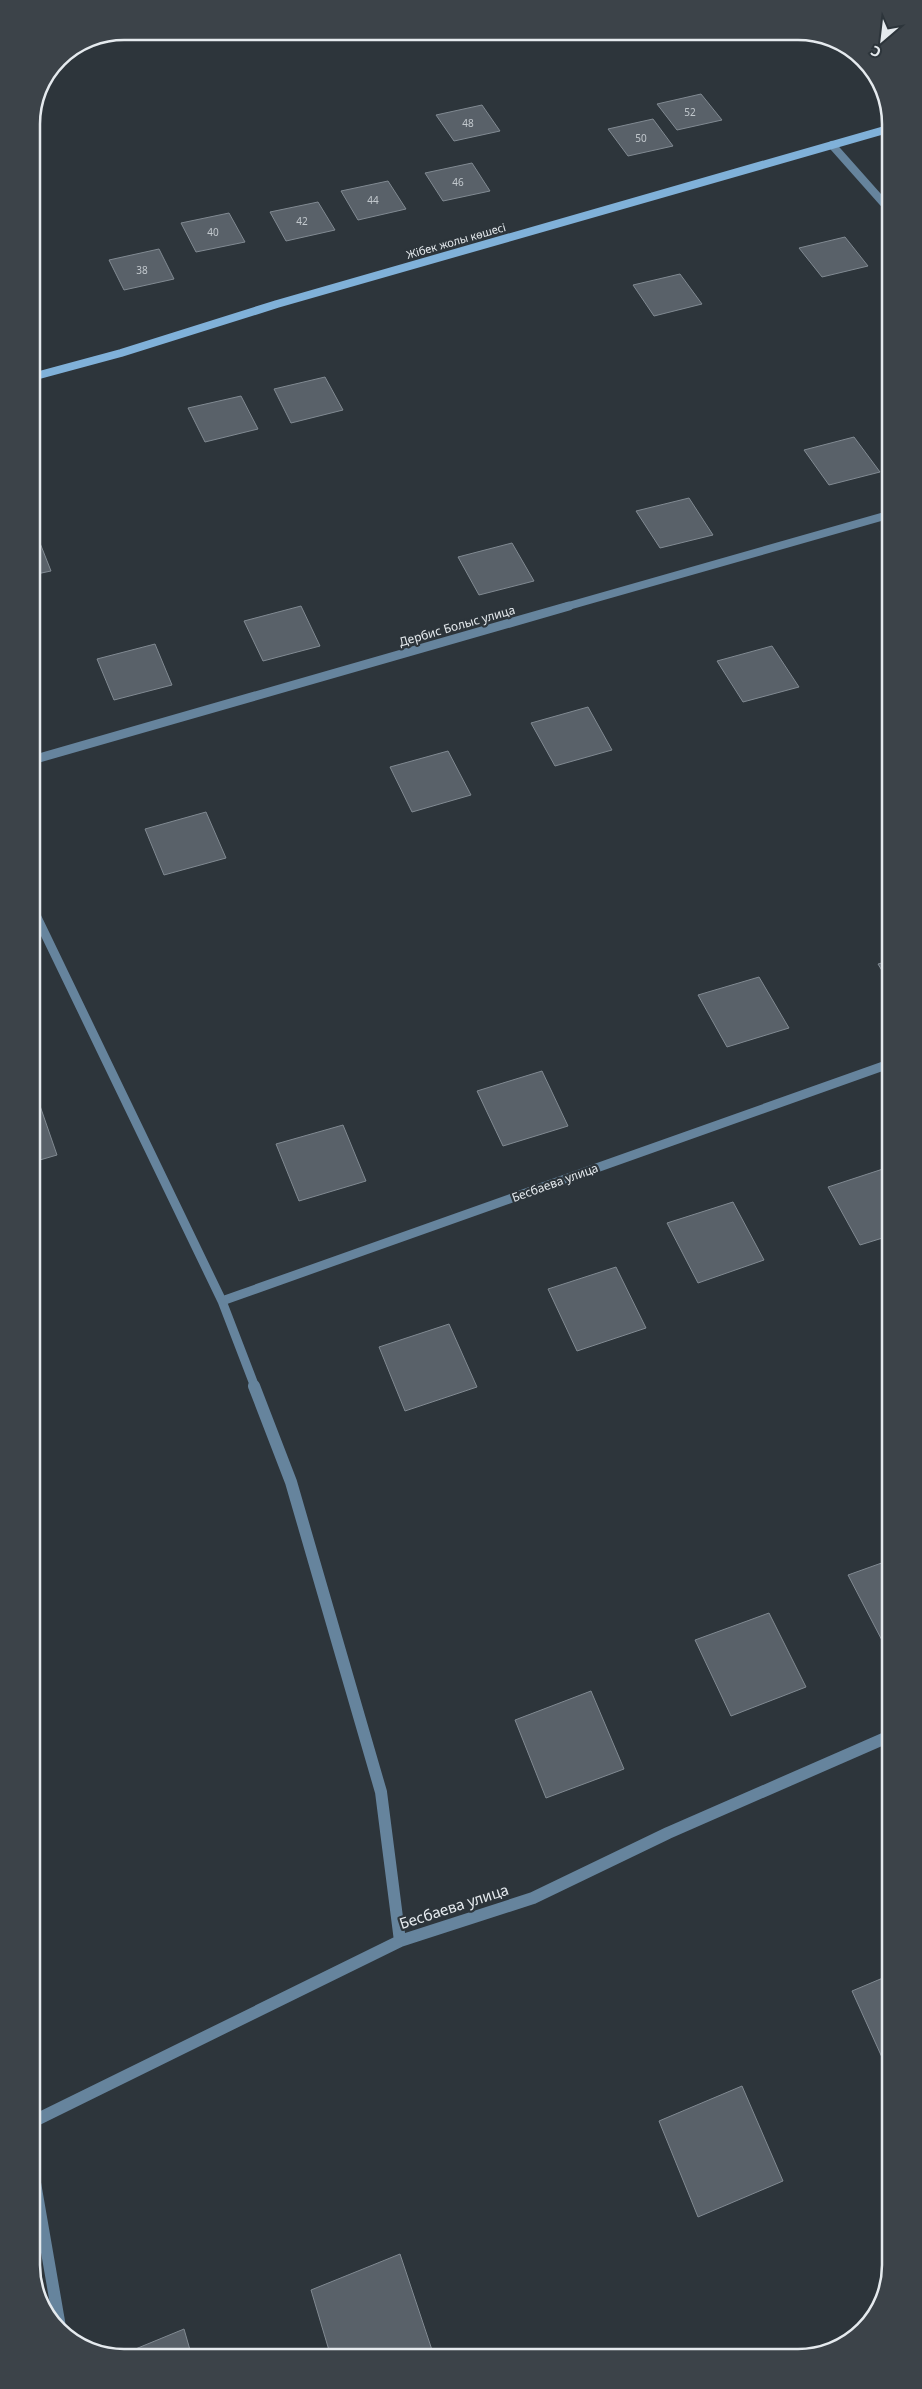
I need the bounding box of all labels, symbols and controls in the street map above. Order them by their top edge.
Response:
north arrow [857,15,907,65]
text: С [867,41,884,62]
house number: 52 [684,105,696,119]
house number: 48 [462,116,474,130]
house number: 50 [635,131,647,145]
house number: 46 [452,175,464,189]
house number: 44 [367,193,379,207]
house number: 42 [296,214,308,228]
street label: Жібек жолы көшесі [404,219,507,262]
house number: 40 [207,225,219,239]
house number: 38 [136,263,148,277]
street label: Дербис Болыс улица [397,601,517,650]
street label: Бесбаева улица [509,1159,600,1206]
street label: Бесбаева улица [397,1879,511,1933]

